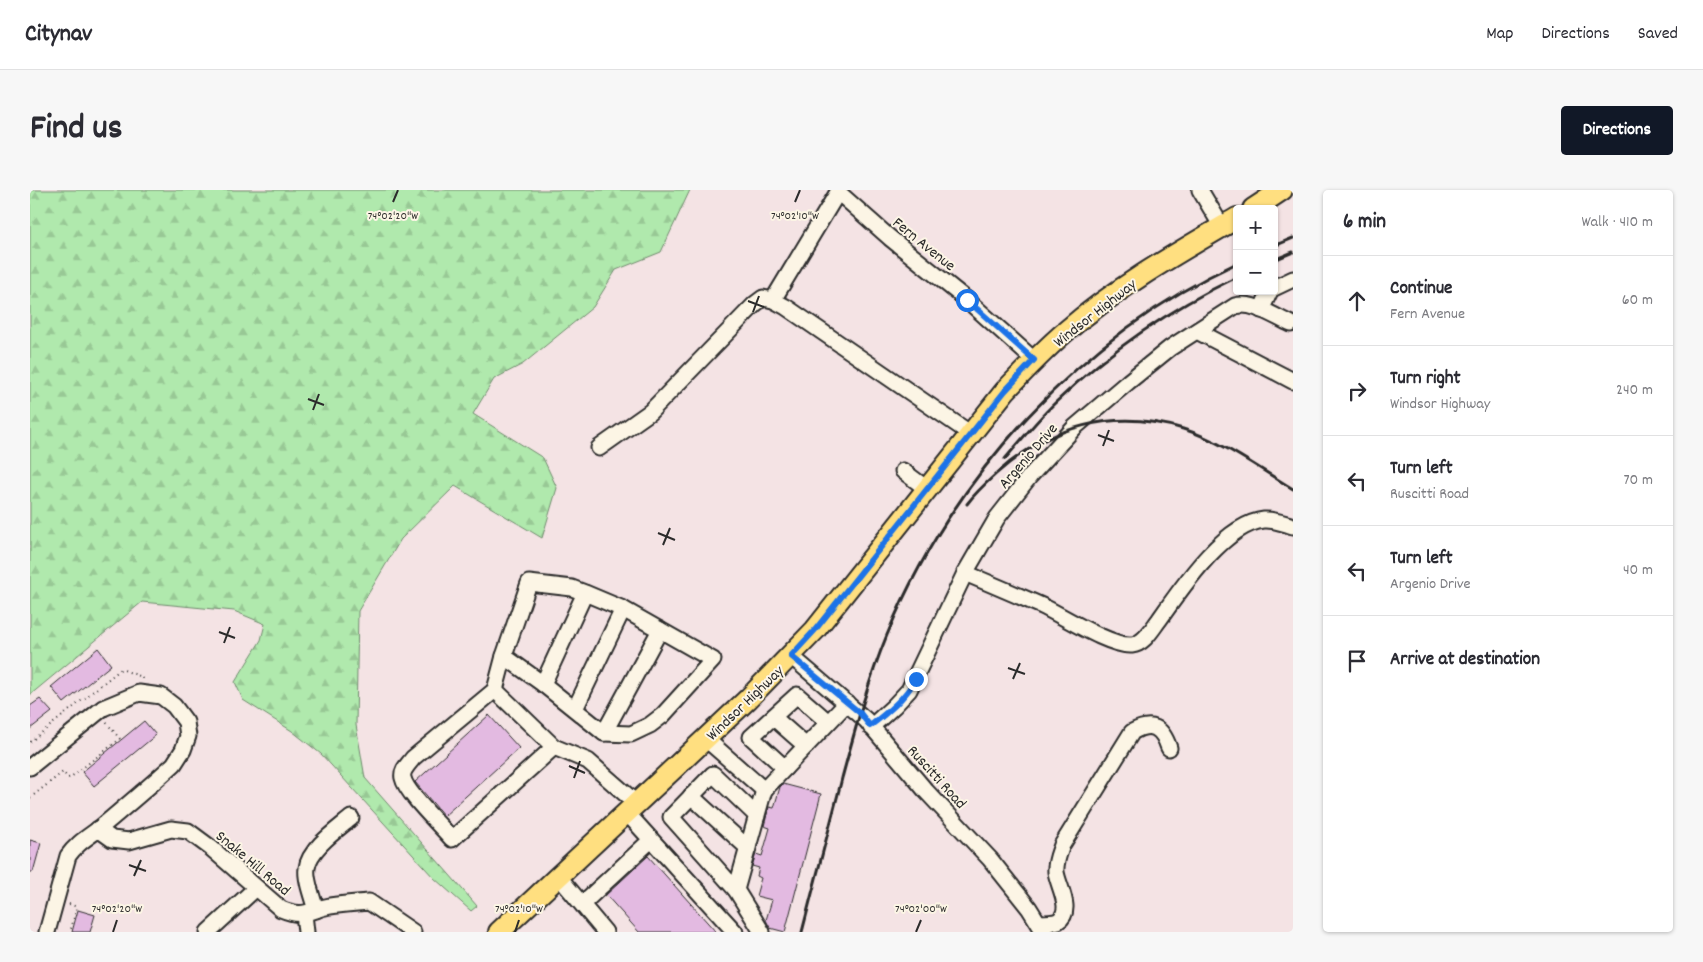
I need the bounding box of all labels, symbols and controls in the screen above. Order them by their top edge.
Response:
text: Citynav [25,18,92,52]
text: Map [1486,22,1513,47]
text: Directions [1541,22,1610,47]
text: Saved [1638,22,1678,47]
text: Find us [30,105,122,155]
button: Directions [1561,106,1673,155]
map controls [1233,205,1278,295]
button: + [1233,205,1278,250]
text: 74°02'20"W [368,208,418,225]
text: 74°02'10"W [771,208,819,225]
text: 6 min [1343,208,1386,238]
text: Walk · 410 m [1581,211,1653,234]
street label: Fern Avenue [887,212,960,277]
button: − [1233,250,1278,295]
street label: Windsor Highway [1049,274,1143,354]
text: Continue [1390,276,1452,303]
icon: ahead [1343,287,1371,315]
route start [956,289,979,312]
text: 60 m [1622,289,1653,312]
text: Fern Avenue [1390,303,1465,326]
text: Turn right [1390,366,1461,393]
icon: right [1343,377,1371,405]
text: 240 m [1616,379,1653,402]
text: Windsor Highway [1390,393,1490,416]
street label: Argenio Drive [994,419,1064,495]
text: Turn left [1390,456,1453,483]
icon: left [1343,467,1371,495]
text: 70 m [1623,469,1653,492]
text: Ruscitti Road [1390,483,1469,506]
text: Turn left [1390,546,1453,573]
icon: left [1343,557,1371,585]
text: 40 m [1623,559,1653,582]
text: Argenio Drive [1390,573,1471,596]
icon: arrive [1343,647,1371,675]
text: Arrive at destination [1390,647,1540,674]
street label: Windsor Highway [702,660,790,747]
route end [905,668,928,691]
street label: Ruscitti Road [901,741,971,815]
street label: Snake Hill Road [210,826,295,902]
text: 74°02'20"W [92,901,142,918]
text: 74°02'10"W [495,901,543,918]
text: 74°02'00"W [895,901,947,918]

